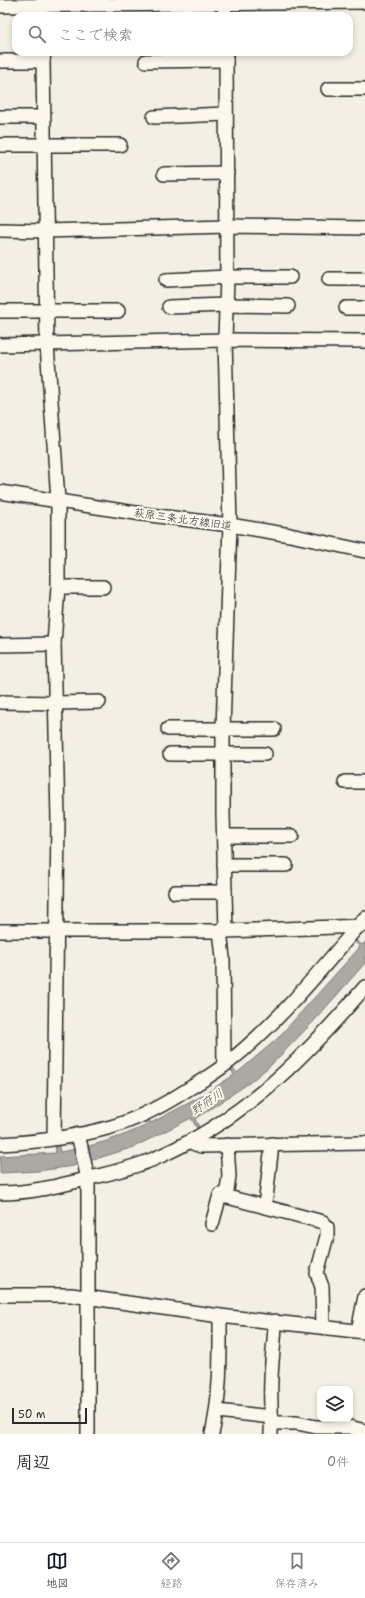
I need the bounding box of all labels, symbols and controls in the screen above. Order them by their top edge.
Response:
search box [12,12,353,56]
icon: search [26,23,48,45]
text: ここで検索 [58,25,133,45]
street label: 萩原三条北方線旧道 [133,505,233,534]
water label: 野府川 [188,1085,226,1119]
map controls [317,1386,353,1422]
button: layers [317,1386,353,1422]
scale bar [12,1406,87,1425]
text: 50 m [18,1407,46,1422]
text: 周辺 [16,1451,50,1473]
text: 0件 [327,1453,349,1470]
tab: 地図 [46,1550,68,1591]
tab: 経路 [160,1550,182,1591]
tab: 保存済み [275,1550,319,1591]

